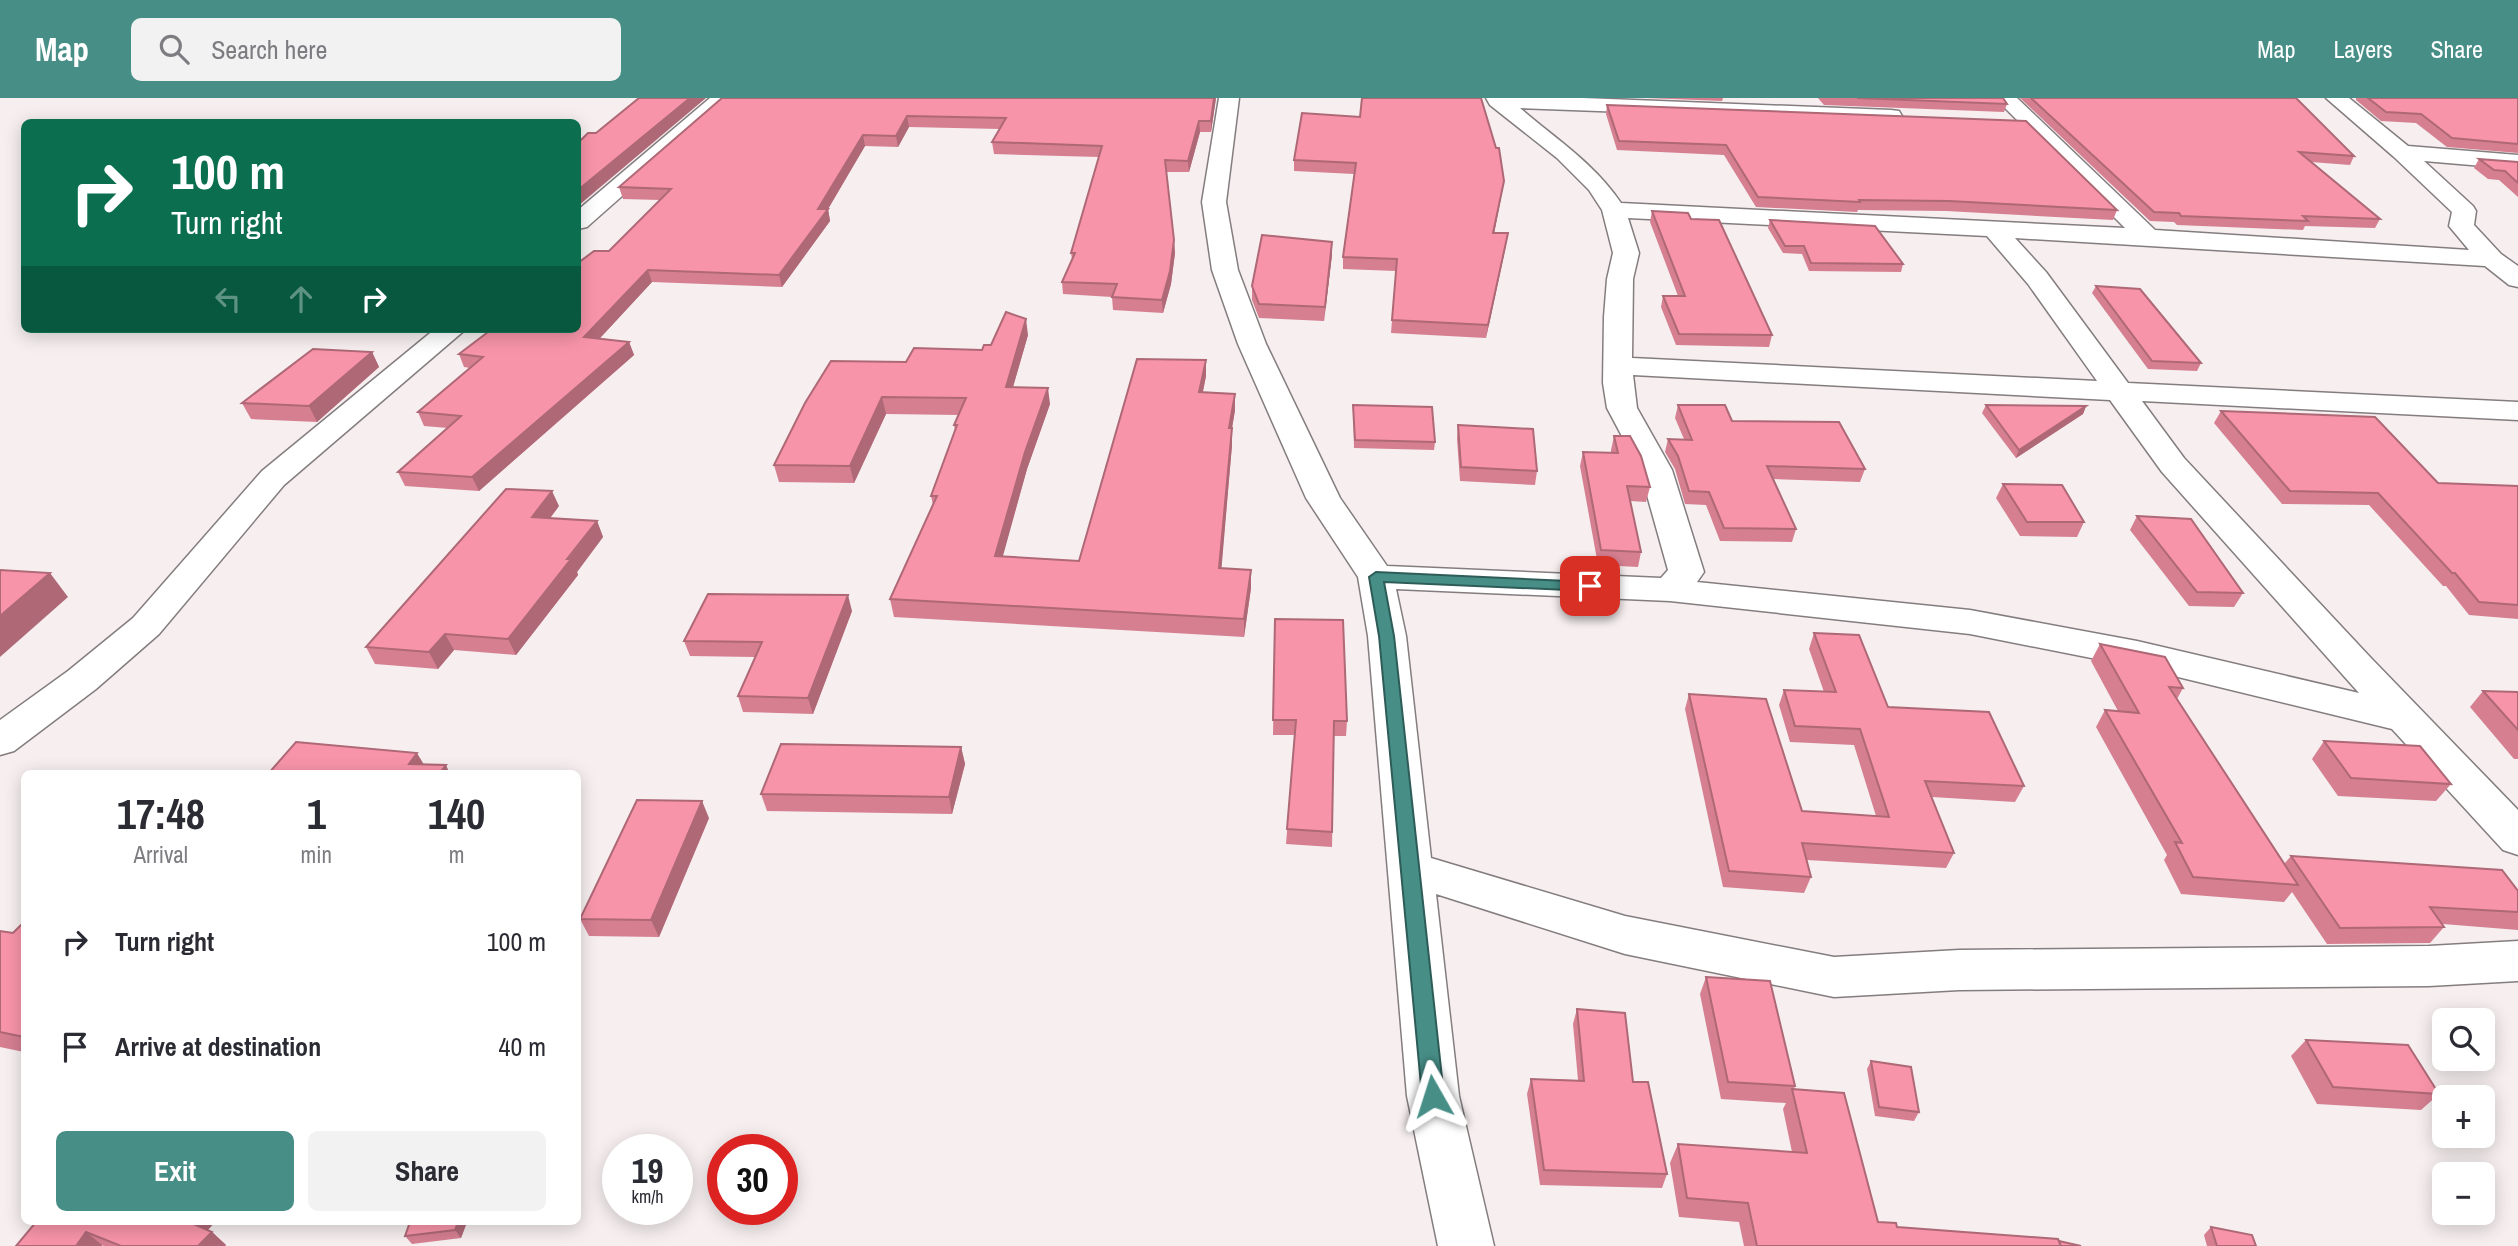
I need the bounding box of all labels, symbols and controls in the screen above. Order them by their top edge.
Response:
search box [131,18,621,81]
text: Map [35,27,89,71]
icon: search [155,30,193,68]
text: Search here [211,32,327,67]
text: Map [2257,33,2295,65]
text: Layers [2333,33,2392,65]
text: Share [2430,33,2483,65]
text: 100 m [171,138,285,204]
icon: right [56,147,147,238]
text: Turn right [171,201,283,244]
icon: left [209,280,247,318]
icon: ahead [282,280,320,318]
icon: right [355,280,393,318]
pin [1560,556,1620,616]
icon: arrive [1571,567,1609,605]
text: 17:48 [117,786,205,842]
text: 1 [307,786,326,842]
text: 140 [428,786,485,842]
text: Arrival [134,839,188,870]
text: min [301,839,332,870]
text: m [449,839,464,870]
icon: right [56,923,94,961]
text: Turn right [115,924,214,959]
text: 100 m [487,924,546,959]
map controls [2432,1008,2495,1225]
button: search [2432,1008,2495,1071]
icon: arrive [56,1028,94,1066]
text: Arrive at destination [115,1029,321,1064]
text: 40 m [499,1029,546,1064]
position arrow [1396,1059,1470,1133]
button: + [2432,1085,2495,1148]
button: Exit [56,1131,294,1211]
button: Share [308,1131,546,1211]
speed limit sign: 30 [707,1134,798,1225]
text: 19 [632,1147,663,1194]
button: − [2432,1162,2495,1225]
text: km/h [632,1184,664,1209]

